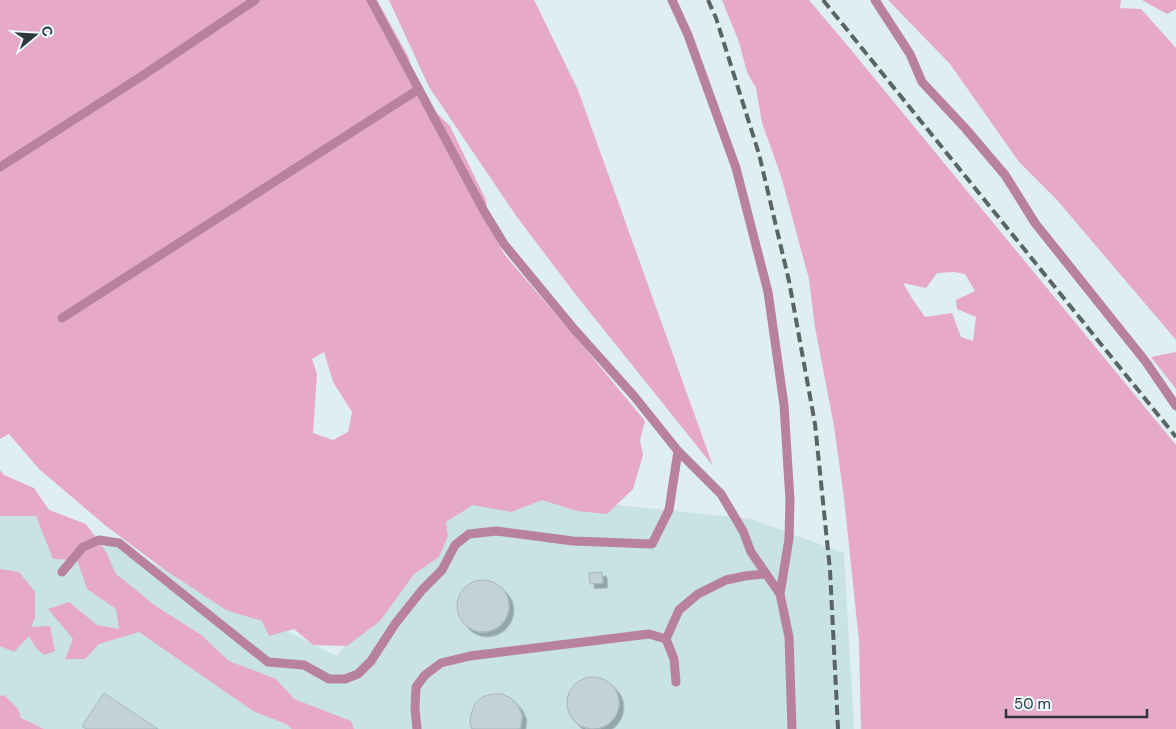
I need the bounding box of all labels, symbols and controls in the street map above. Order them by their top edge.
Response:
north arrow [10,10,60,60]
text: С [37,23,57,39]
scale bar [1006,686,1147,718]
text: 50 m [1014,694,1051,714]

